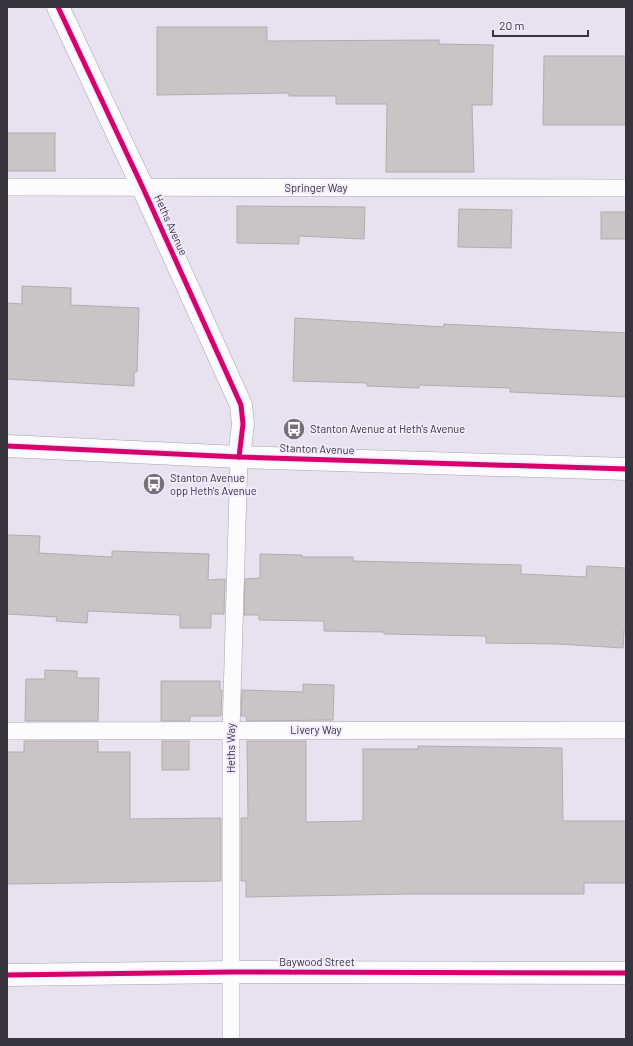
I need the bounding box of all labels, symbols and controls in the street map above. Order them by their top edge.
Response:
scale bar [493,12,588,38]
text: 20 m [499,18,525,32]
street label: Springer Way [285,181,347,194]
street label: Heths Avenue [152,192,191,257]
bus stop icon: Stanton Avenue at Heth's Avenue [281,416,307,442]
place label: Stanton Avenue at Heth's Avenue [310,422,465,435]
street label: Stanton Avenue [279,441,355,456]
bus stop icon: Stanton Avenue opp Heth's Avenue [141,471,167,497]
place label: Stanton Avenue opp Heth's Avenue [170,471,257,497]
street label: Heths Way [224,723,237,773]
street label: Livery Way [290,723,342,736]
street label: Baywood Street [279,955,355,968]

